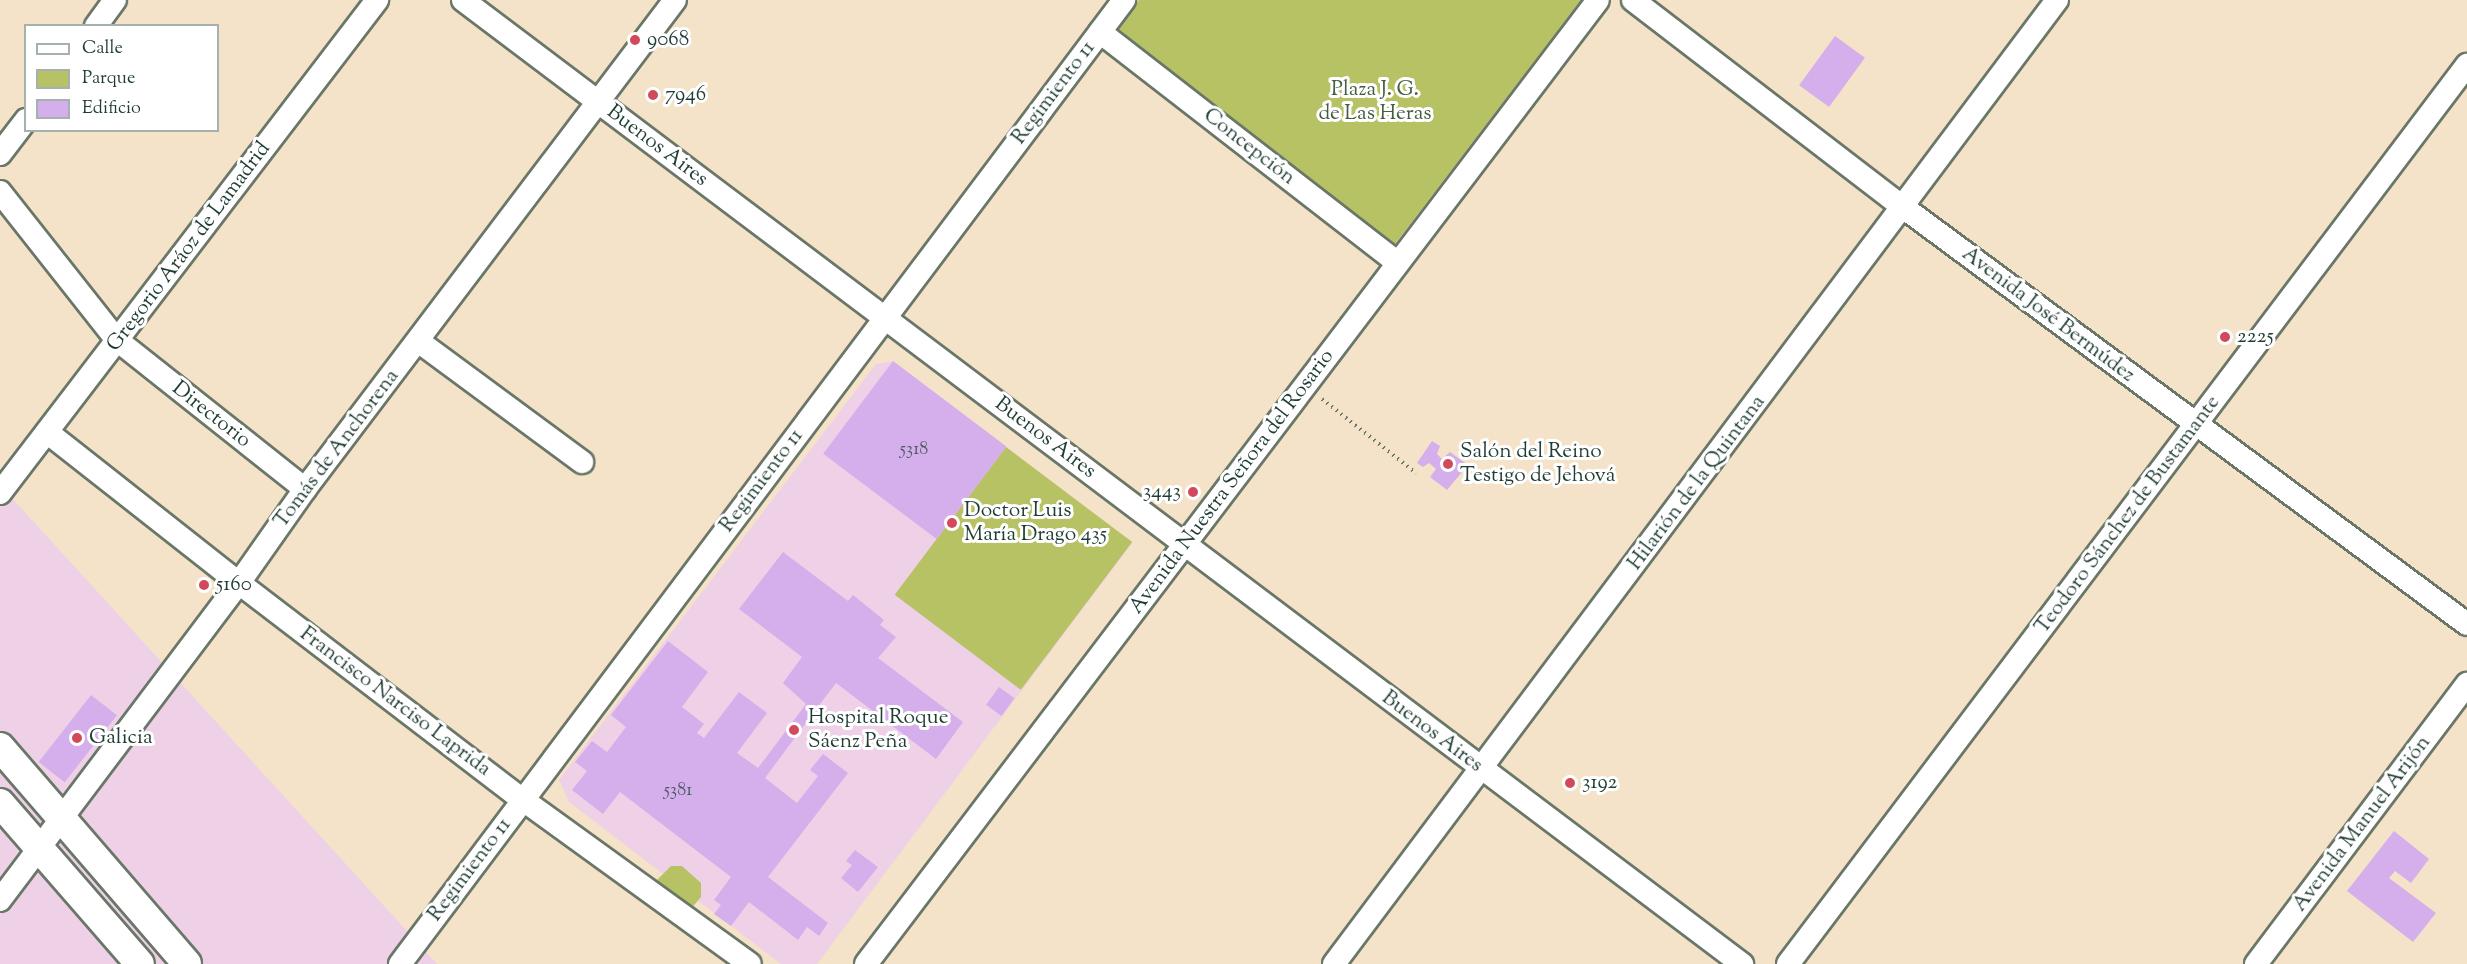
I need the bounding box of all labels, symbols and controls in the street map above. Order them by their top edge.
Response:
legend [24,24,219,132]
place label: 9068 [647,27,689,53]
marker: 9068 [628,33,642,47]
text: Calle [82,36,123,62]
street label: Regimiento 11 [1007,36,1101,150]
text: Parque [82,66,135,92]
park label: Plaza J. G. de Las Heras [1318,77,1432,127]
place label: 7946 [665,82,706,108]
marker: 7946 [646,88,660,102]
text: Edificio [82,96,141,122]
street label: Buenos Aires [601,100,713,192]
street label: Concepción [1198,103,1300,191]
street label: Gregorio Aráoz de Lamadrid [102,137,276,357]
street label: Avenida José Bermúdez [1957,242,2139,388]
place label: 2225 [2237,324,2274,350]
marker: 2225 [2218,330,2232,344]
street label: Avenida Nuestra Señora del Rosario [1124,345,1340,619]
street label: Tomás de Anchorena [269,365,405,533]
street label: Directorio [166,376,256,454]
street label: Hilarión de la Quintana [1623,390,1771,576]
street label: Teodoro Sánchez de Bustamante [2030,391,2226,639]
street label: Buenos Aires [989,392,1101,484]
street label: Regimiento 11 [715,424,809,538]
house number: 5318 [900,439,928,461]
place label: Salón del Reino Testigo de Jehová [1460,439,1615,489]
marker: Salón del Reino Testigo de Jehová [1441,457,1455,471]
place label: 3443 [1143,479,1181,505]
marker: 3443 [1186,485,1200,499]
place label: Doctor Luis María Drago 435 [964,498,1107,548]
marker: Doctor Luis María Drago 435 [945,516,959,530]
place label: 5160 [216,572,252,598]
marker: 5160 [197,578,211,592]
street label: Francisco Narciso Laprida [294,622,496,782]
street label: Buenos Aires [1376,686,1488,778]
place label: Hospital Roque Sáenz Peña [808,705,948,755]
marker: Hospital Roque Sáenz Peña [785,721,803,739]
place label: Galicia [89,725,153,751]
marker: Galicia [70,731,84,745]
street label: Avenida Manuel Arijón [2288,731,2436,917]
place label: 3192 [1582,770,1617,796]
marker: 3192 [1563,776,1577,790]
house number: 5381 [664,780,692,802]
street label: Regimiento 11 [423,813,517,927]

